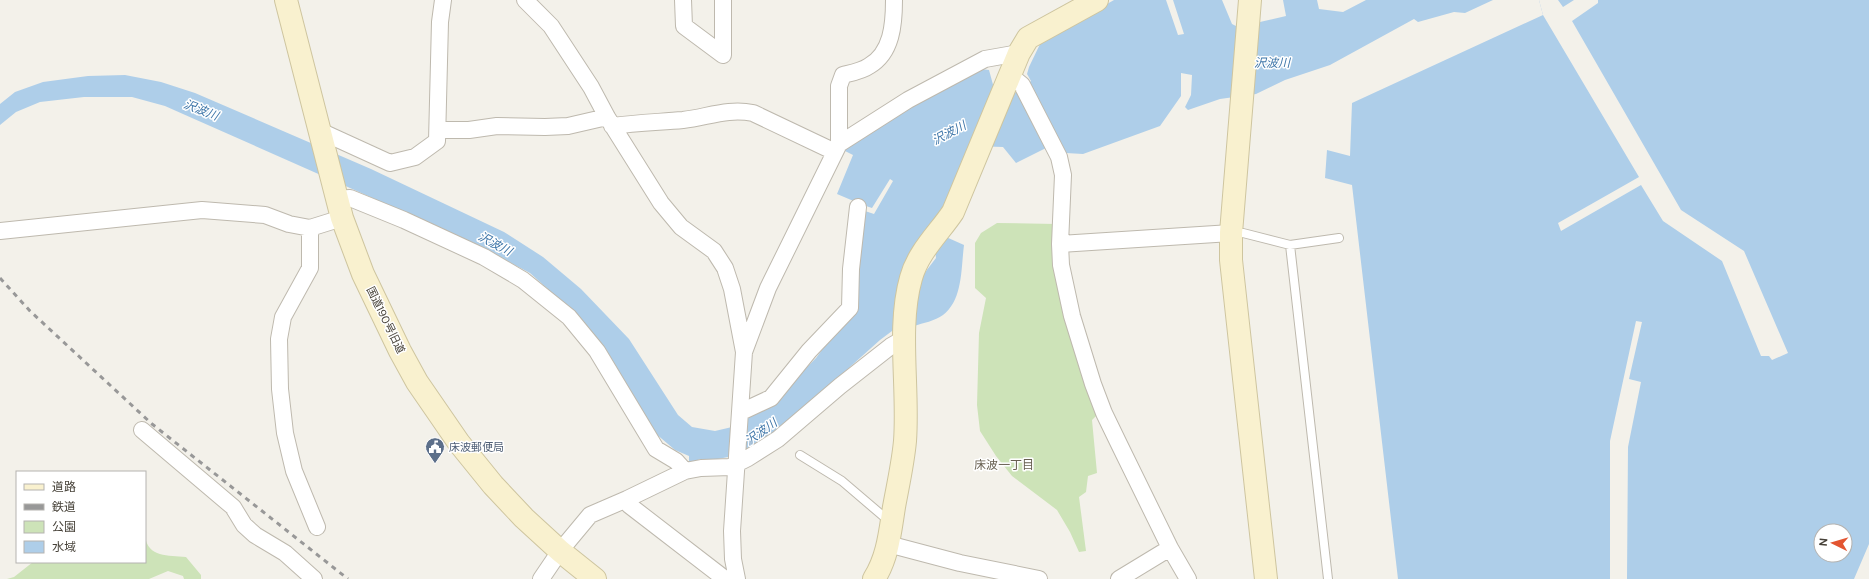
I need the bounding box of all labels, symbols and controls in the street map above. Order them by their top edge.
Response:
water label: 沢波川 [1254,55,1292,71]
water label: 沢波川 [181,96,223,125]
water label: 沢波川 [929,117,970,149]
water label: 沢波川 [475,228,516,260]
street label: 国道190号旧道 [364,284,408,356]
water label: 沢波川 [742,414,782,449]
public building icon: 床波郵便局 [424,436,446,464]
place label: 床波郵便局 [449,440,504,454]
district label: 床波一丁目 [974,457,1034,473]
legend [16,471,146,563]
text: 道路 [52,479,76,495]
text: 鉄道 [52,499,76,515]
text: 公園 [52,519,76,535]
north arrow [1813,523,1853,563]
text: N [1816,538,1830,547]
text: 水域 [52,539,76,555]

